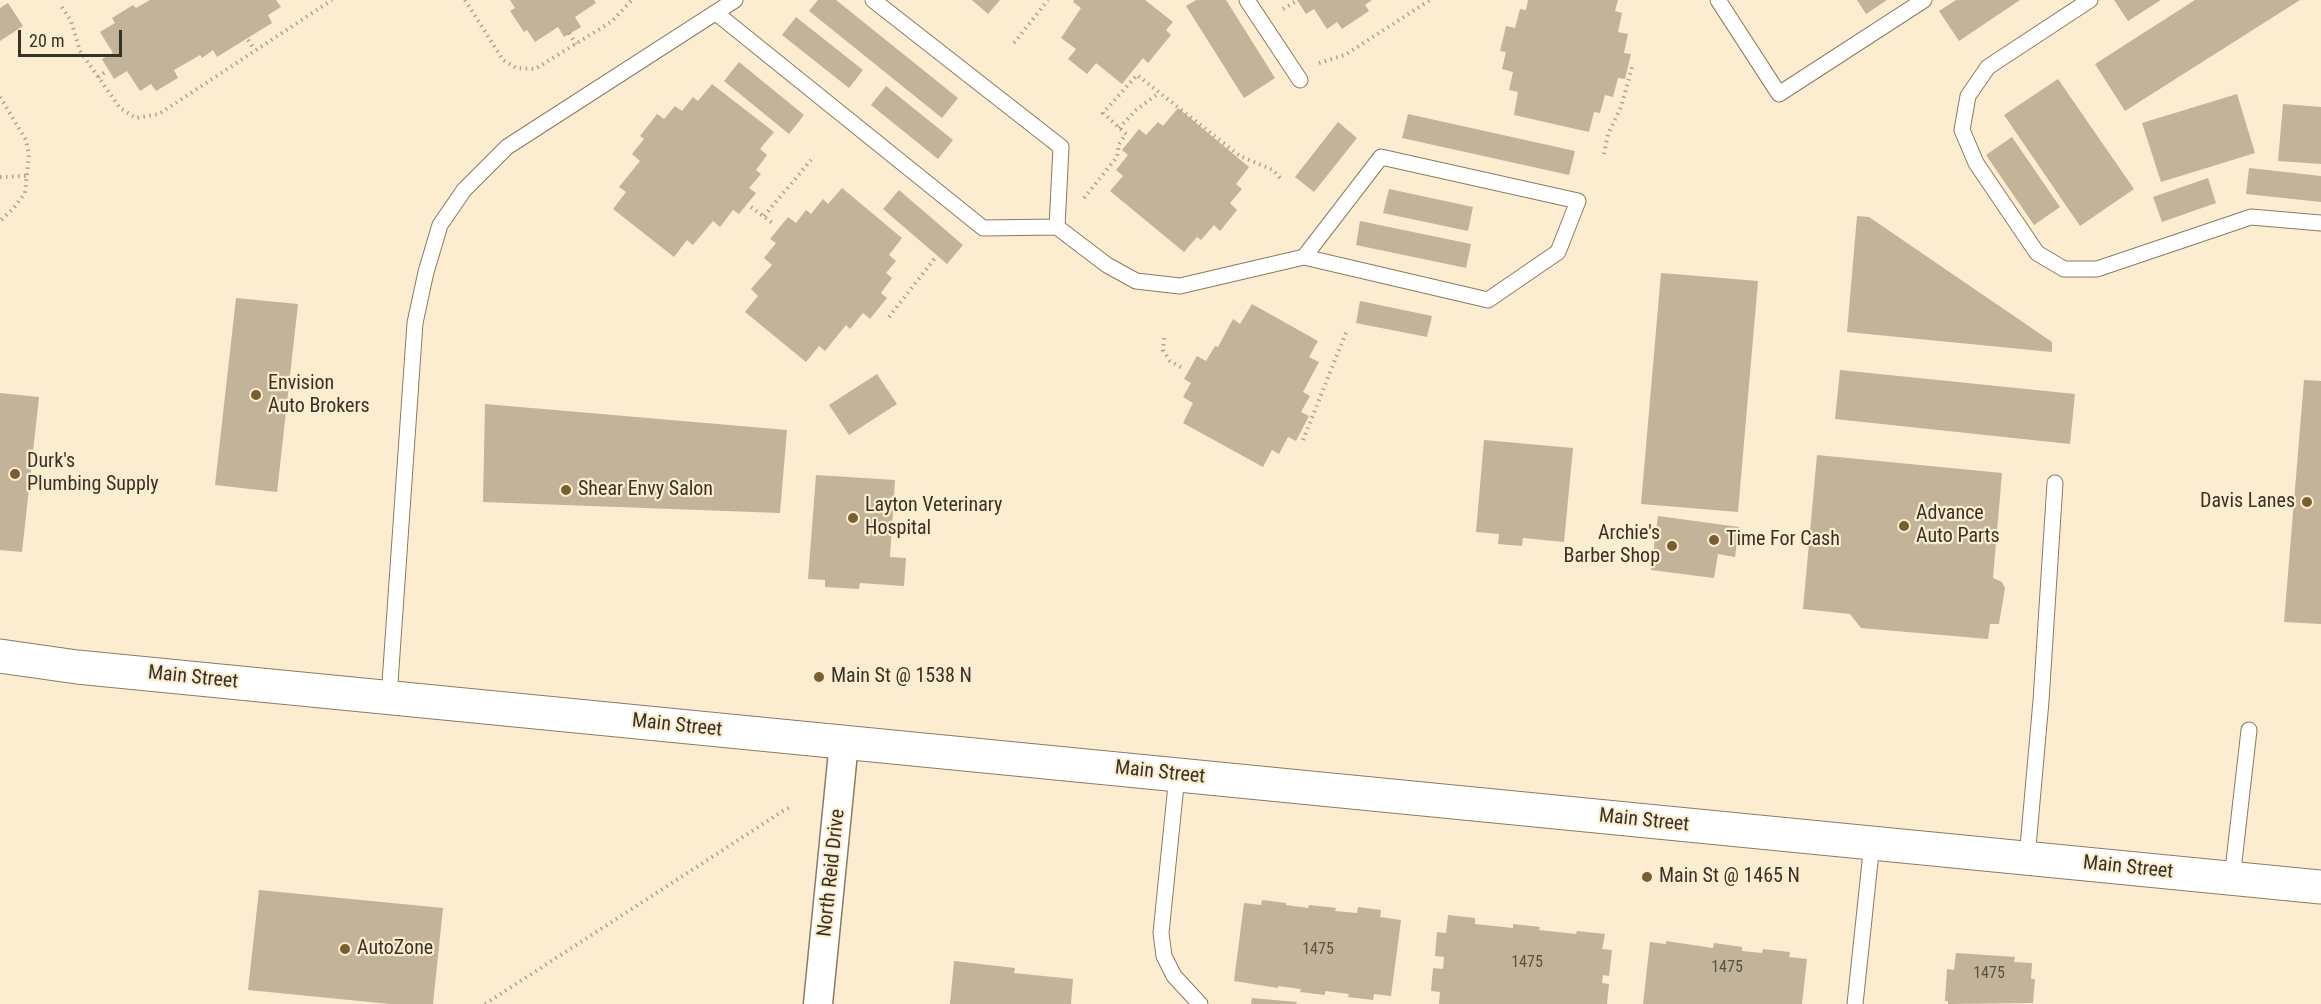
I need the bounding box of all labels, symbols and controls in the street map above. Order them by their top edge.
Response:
scale bar [21,18,124,56]
text: 20 m [29,30,64,51]
place label: Envision Auto Brokers [268,372,370,419]
marker: Envision Auto Brokers [249,388,263,402]
place label: Durk's Plumbing Supply [27,450,159,497]
marker: Durk's Plumbing Supply [8,467,22,481]
place label: Shear Envy Salon [578,478,713,502]
marker: Shear Envy Salon [559,483,573,497]
place label: Davis Lanes [2200,490,2295,514]
place label: Layton Veterinary Hospital [865,494,1002,541]
marker: Davis Lanes [2300,495,2314,509]
place label: Advance Auto Parts [1916,502,2000,549]
marker: Layton Veterinary Hospital [846,511,860,525]
marker: Advance Auto Parts [1897,519,1911,533]
place label: Archie's Barber Shop [1564,522,1660,569]
place label: Time For Cash [1726,528,1840,552]
marker: Time For Cash [1707,533,1721,547]
marker: Archie's Barber Shop [1665,539,1679,553]
street label: Main Street [147,661,239,695]
place label: Main St @ 1538 N [831,665,972,689]
marker: Main St @ 1538 N [812,670,826,684]
street label: Main Street [631,709,723,743]
street label: Main Street [1114,756,1206,790]
street label: Main Street [1598,804,1690,838]
street label: North Reid Drive [813,808,851,938]
street label: Main Street [2082,851,2174,885]
place label: Main St @ 1465 N [1659,865,1800,889]
marker: Main St @ 1465 N [1640,870,1654,884]
place label: AutoZone [357,937,433,961]
house number: 1475 [1302,940,1334,960]
marker: AutoZone [338,942,352,956]
house number: 1475 [1511,953,1543,973]
house number: 1475 [1711,958,1743,978]
house number: 1475 [1973,964,2005,984]

